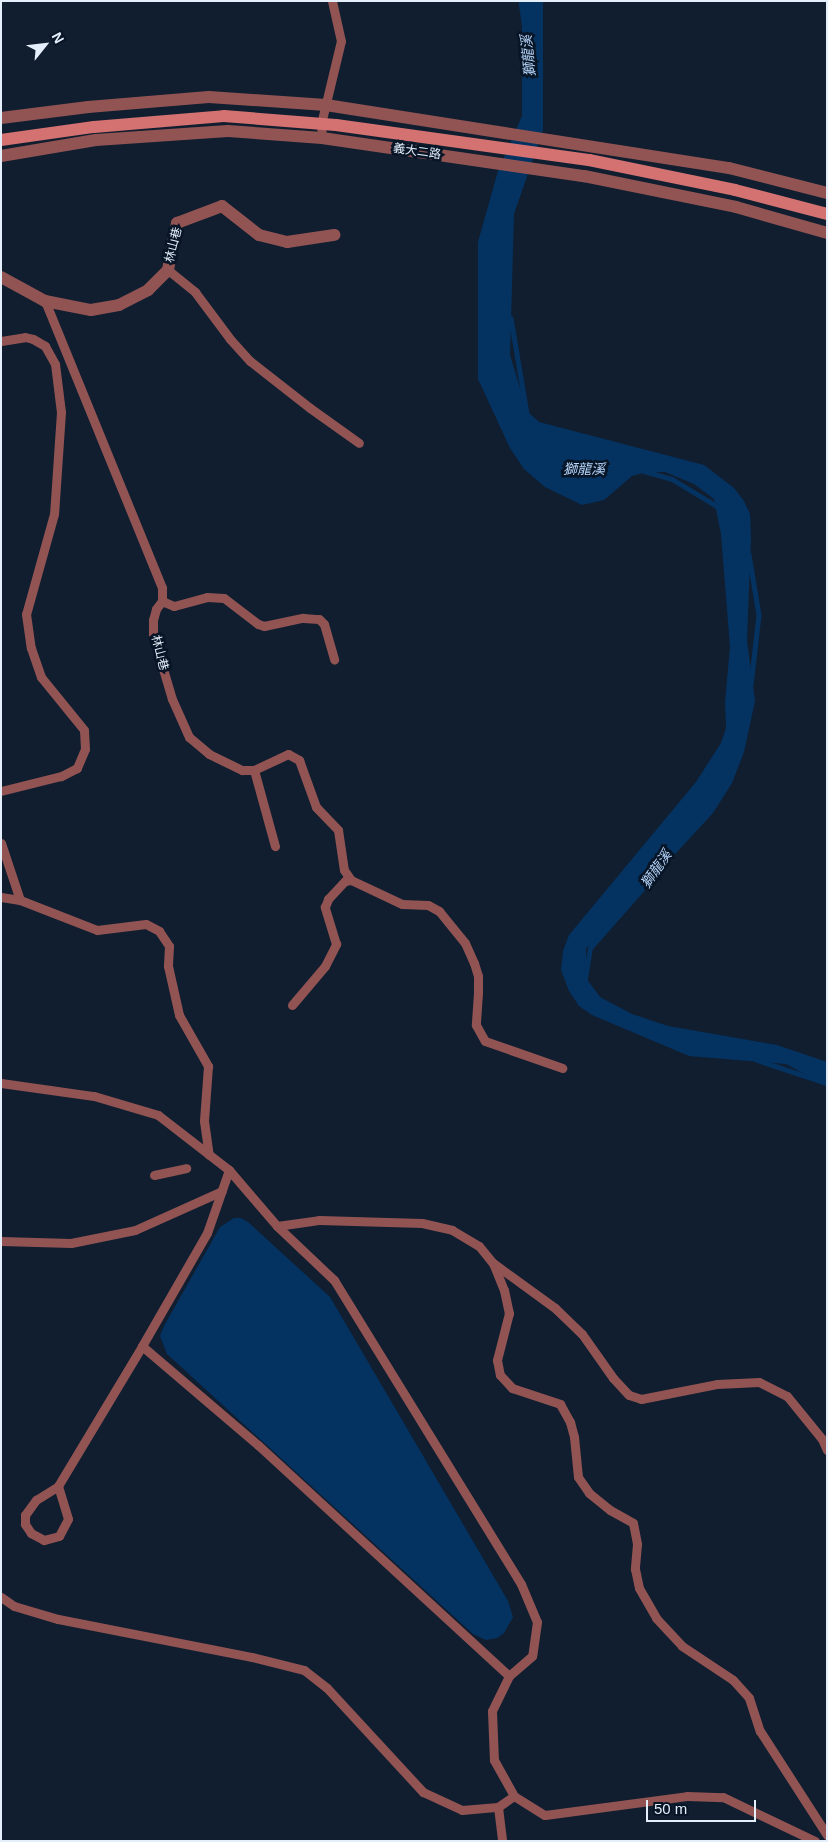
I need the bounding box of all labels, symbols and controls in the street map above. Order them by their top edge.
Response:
north arrow [20,20,70,70]
text: N [49,29,68,46]
water label: 獅龍溪 [517,34,539,78]
street label: 義大二路 [392,142,442,162]
street label: 林山巷 [163,226,185,264]
water label: 獅龍溪 [563,461,605,477]
street label: 林山巷 [148,634,170,672]
water label: 獅龍溪 [637,847,675,891]
scale bar [648,1790,758,1822]
text: 50 m [654,1800,687,1817]

